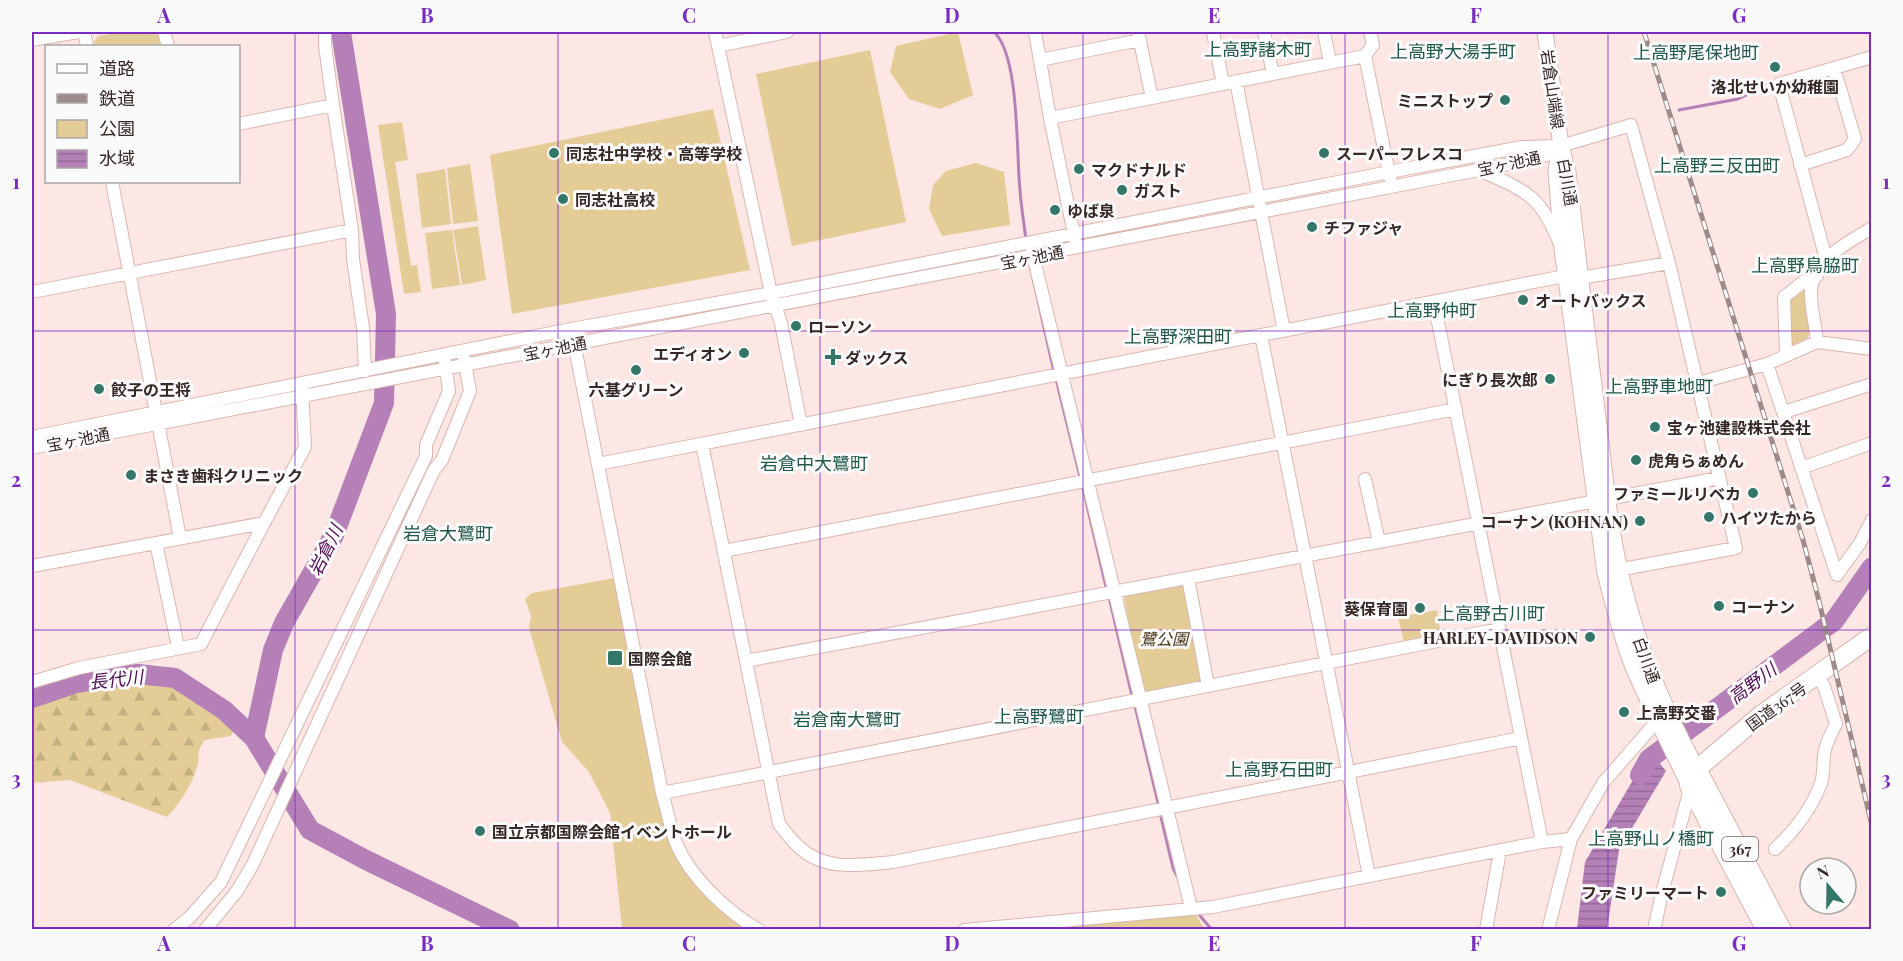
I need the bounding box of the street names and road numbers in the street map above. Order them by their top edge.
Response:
street label: 岩倉山端線 [1537,48,1569,130]
street label: 宝ヶ池通 [1476,146,1542,180]
street label: 白川通 [1553,157,1583,207]
street label: 宝ヶ池通 [999,241,1065,273]
street label: 宝ヶ池通 [522,332,588,364]
street label: 宝ヶ池通 [45,423,111,455]
street label: 白川通 [1629,634,1665,686]
street label: 国道367号 [1742,677,1810,735]
road number: 367 [1722,837,1758,861]

